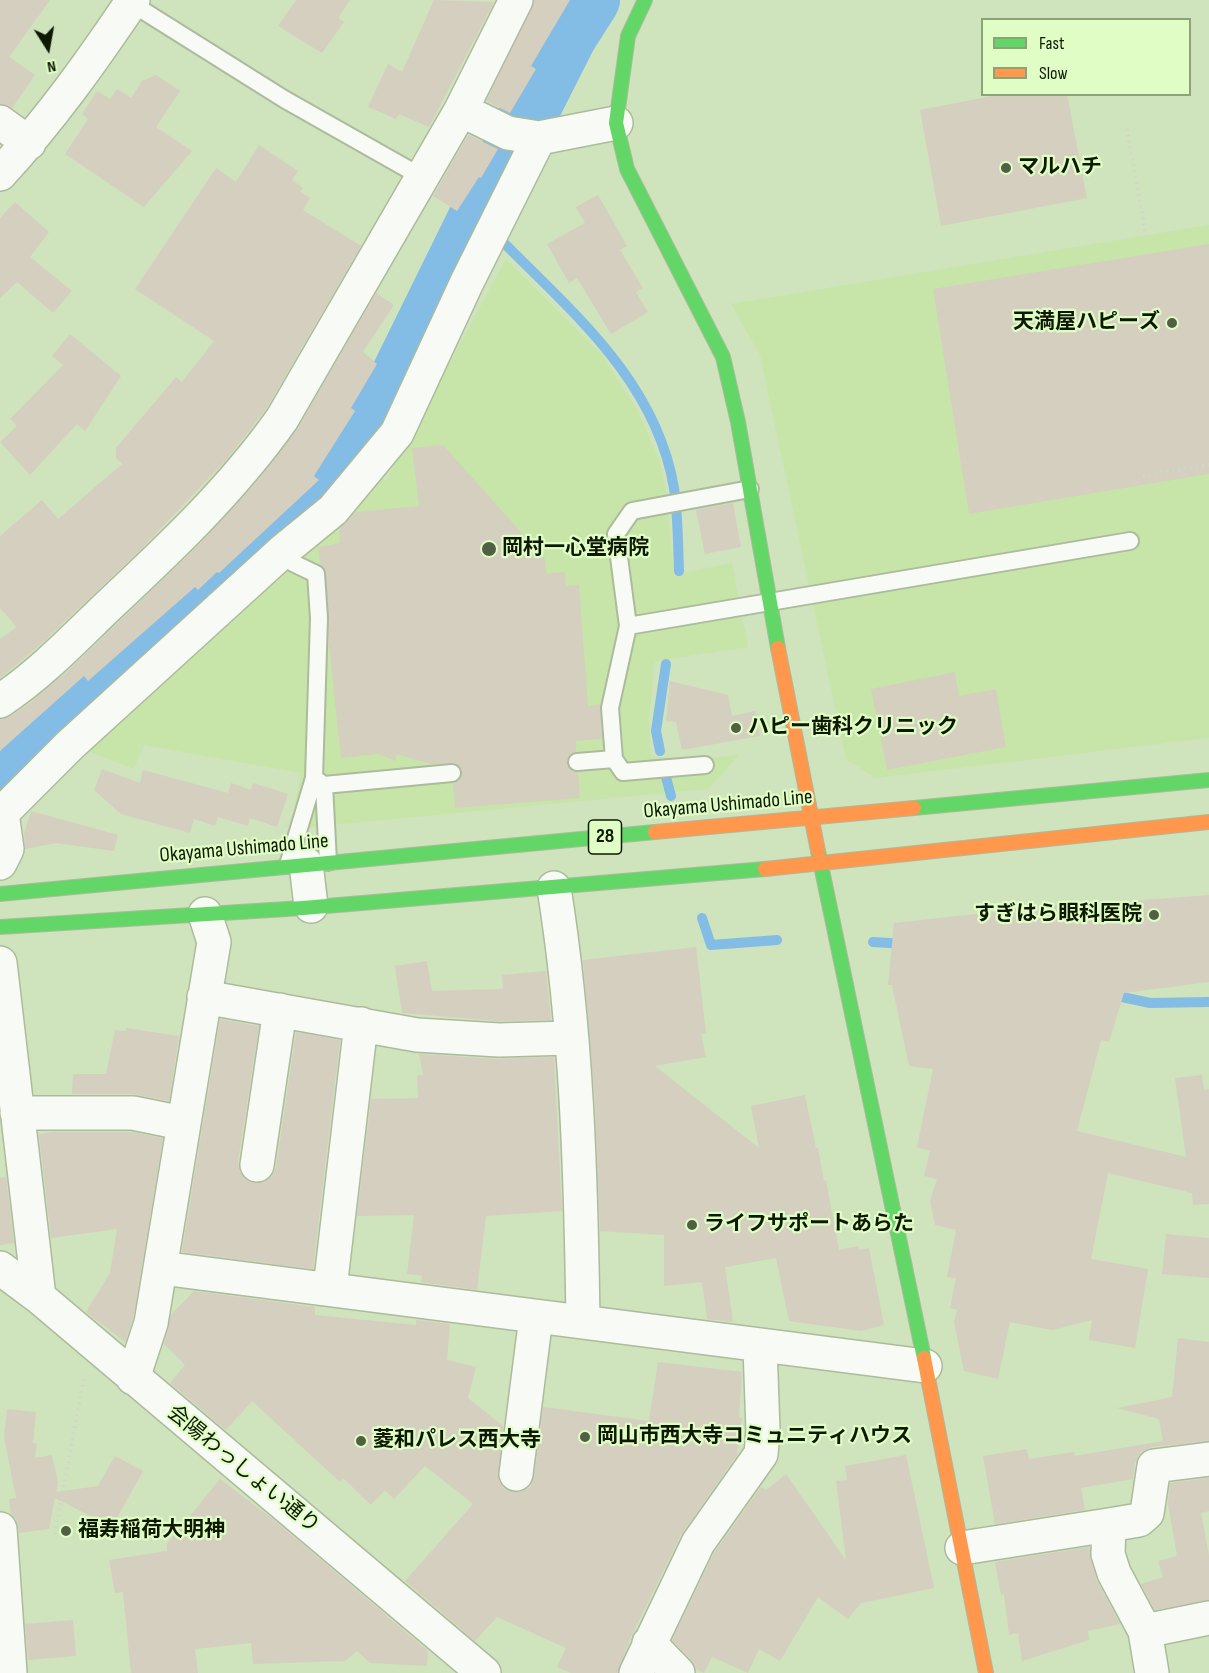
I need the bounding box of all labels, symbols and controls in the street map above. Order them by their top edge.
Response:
north arrow [18,18,78,78]
legend [981,18,1191,96]
text: Fast [1039,33,1064,54]
text: N [46,56,58,76]
text: Slow [1039,63,1068,84]
place label: マルハチ [1018,155,1102,181]
marker: マルハチ [999,161,1013,175]
place label: 天満屋ハピーズ [1013,310,1160,336]
marker: 天満屋ハピーズ [1165,316,1179,330]
place label: 岡村一心堂病院 [502,536,649,562]
marker: 岡村一心堂病院 [480,540,498,558]
place label: ハピー歯科クリニック [748,715,958,741]
marker: ハピー歯科クリニック [729,721,743,735]
street label: Okayama Ushimado Line [643,785,813,825]
road number: 28 [588,820,622,854]
street label: Okayama Ushimado Line [159,829,329,869]
place label: すぎはら眼科医院 [974,902,1142,928]
marker: すぎはら眼科医院 [1147,908,1161,922]
place label: ライフサポートあらた [704,1212,914,1238]
marker: ライフサポートあらた [685,1218,699,1232]
street label: 会陽わっしょい通り [162,1401,324,1539]
place label: 岡山市西大寺コミュニティハウス [597,1424,912,1450]
place label: 菱和パレス西大寺 [373,1428,541,1454]
marker: 岡山市西大寺コミュニティハウス [578,1430,592,1444]
marker: 菱和パレス西大寺 [354,1434,368,1448]
place label: 福寿稲荷大明神 [78,1518,225,1544]
marker: 福寿稲荷大明神 [59,1524,73,1538]

